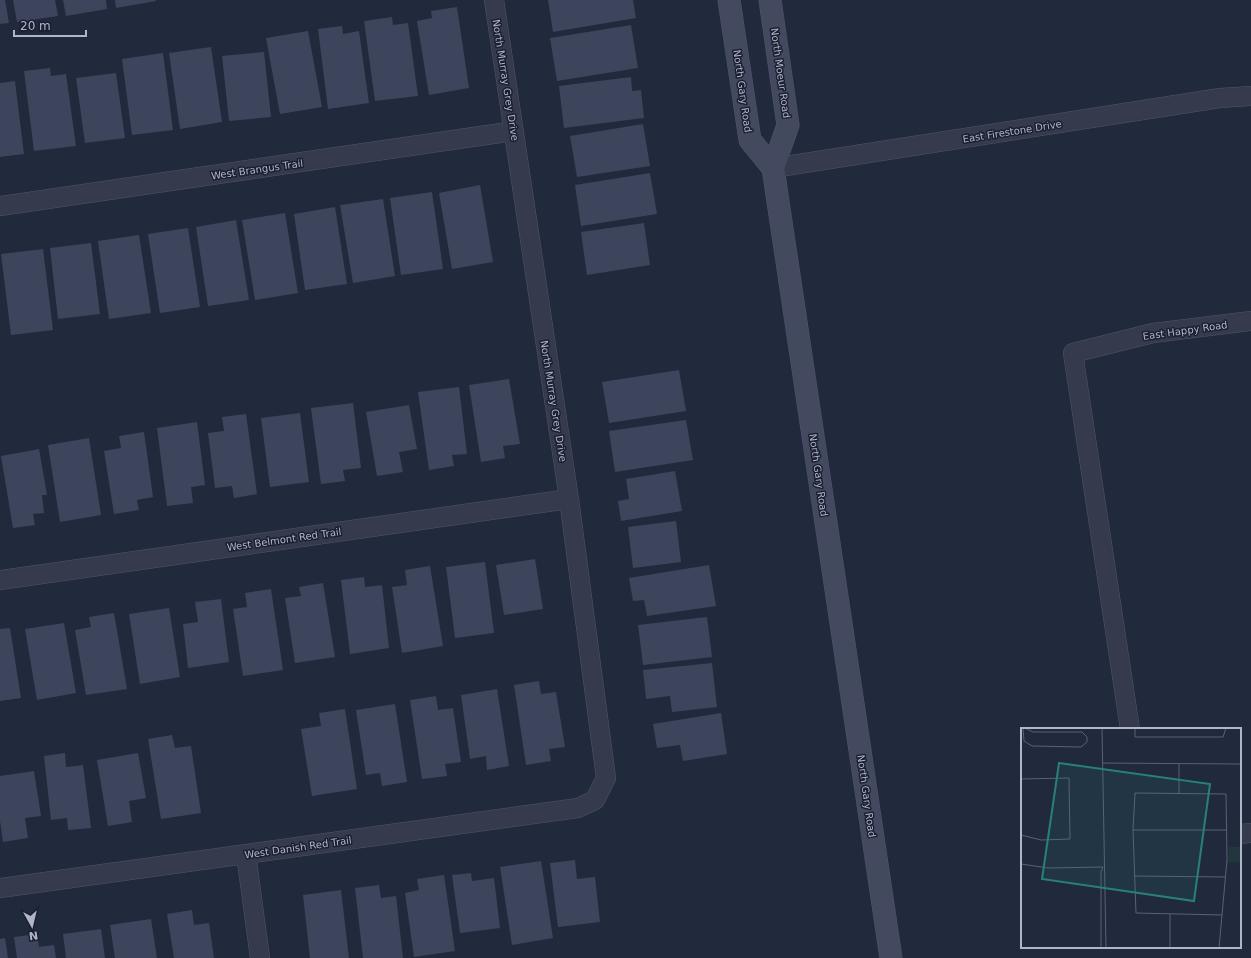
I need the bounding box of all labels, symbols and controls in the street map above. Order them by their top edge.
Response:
scale bar [14,12,86,38]
text: 20 m [20,19,51,33]
street label: North Murray Grey Drive [490,19,521,142]
street label: North Moeur Road [769,27,792,119]
street label: North Gary Road [731,49,754,133]
street label: East Firestone Drive [962,118,1062,145]
street label: West Brangus Trail [210,158,304,181]
street label: East Happy Road [1142,319,1228,342]
street label: North Murray Grey Drive [538,340,569,463]
street label: North Gary Road [807,433,830,517]
street label: West Belmont Red Trail [226,526,342,553]
inset map [1021,728,1241,948]
street label: North Gary Road [855,754,878,838]
street label: West Danish Red Trail [244,835,352,860]
north arrow [12,906,52,946]
text: N [28,928,39,942]

